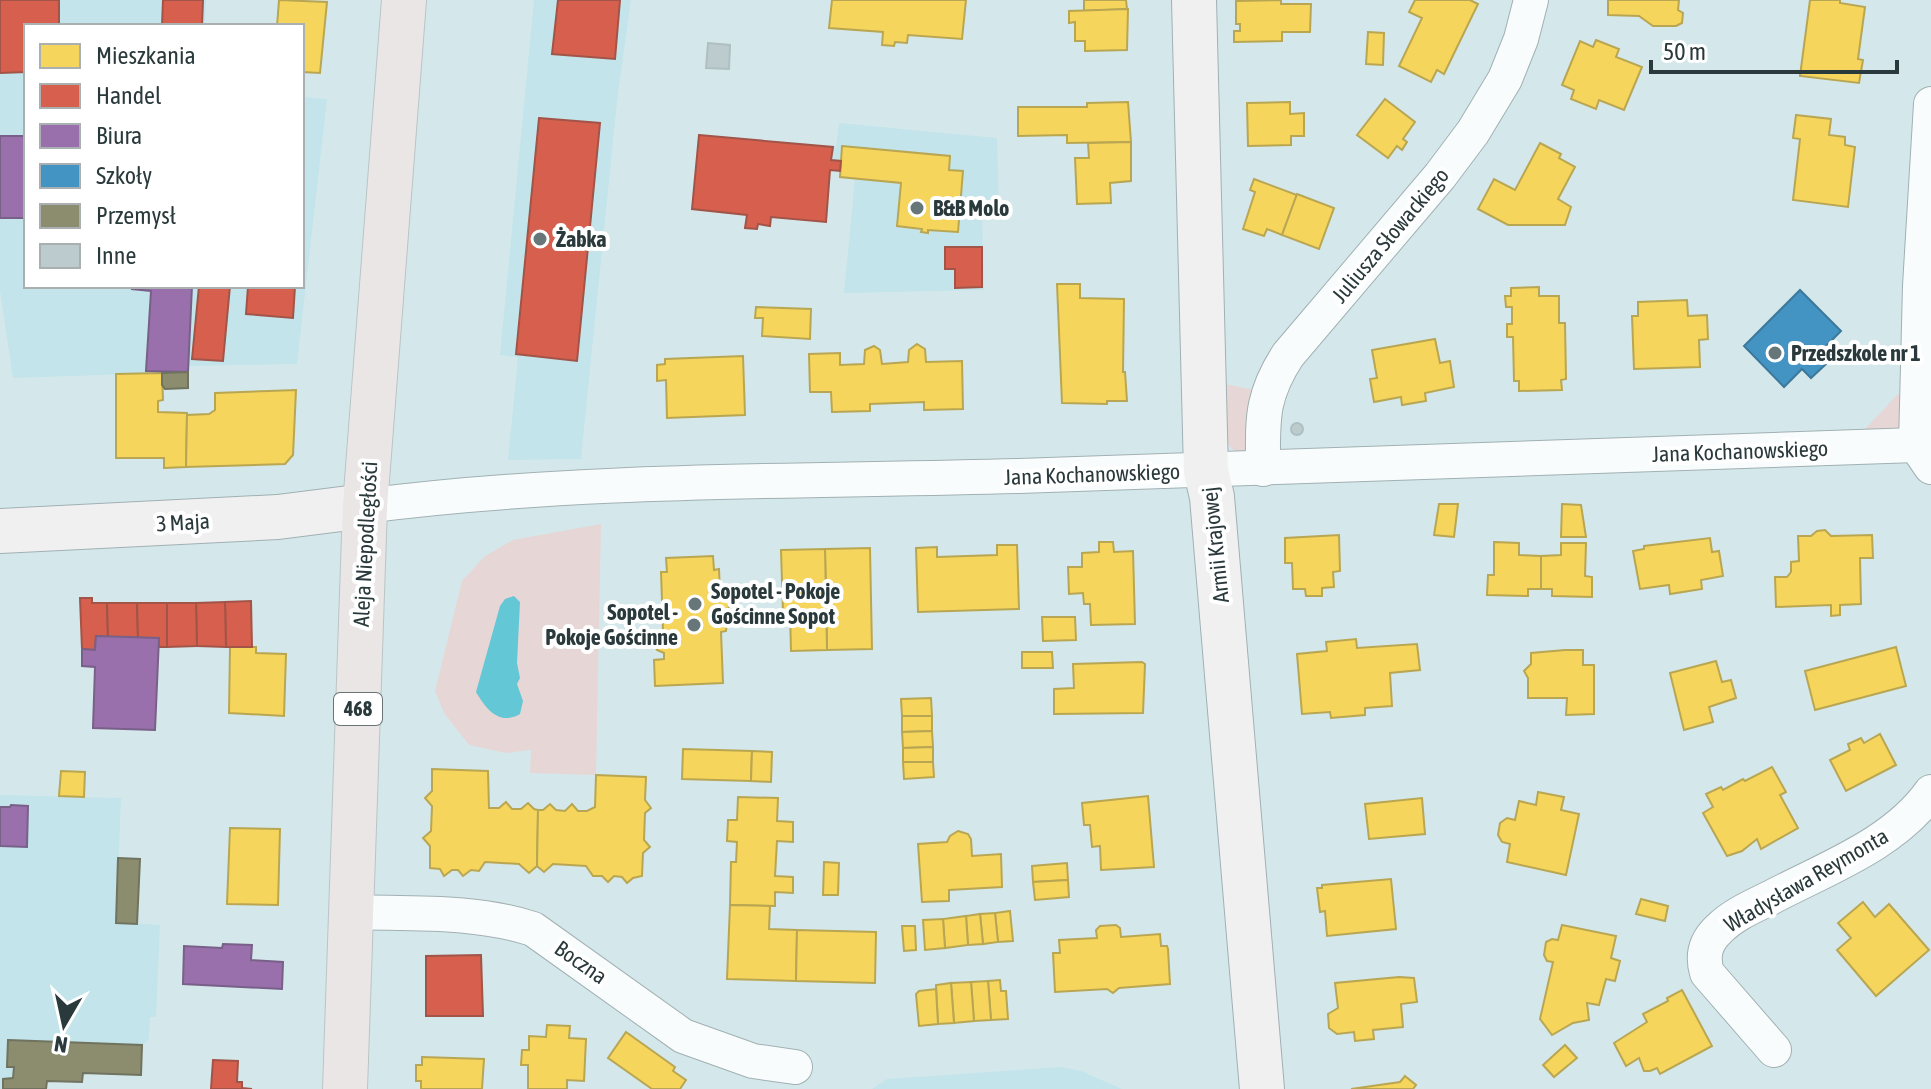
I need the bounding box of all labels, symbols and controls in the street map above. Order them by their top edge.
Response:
legend [24,24,304,288]
scale bar [1651,24,1897,74]
text: 50 m [1663,38,1706,65]
text: Mieszkania [96,42,196,69]
text: Handel [96,82,162,109]
text: Biura [96,122,142,149]
text: Szkoły [96,162,152,189]
street label: Juliusza Słowackiego [1326,162,1454,308]
place label: B&B Molo [933,195,1009,221]
marker: B&B Molo [908,199,926,217]
text: Przemysł [96,202,177,229]
place label: Żabka [556,226,606,252]
marker: Żabka [531,230,549,248]
text: Inne [96,242,136,269]
place label: Przedszkole nr 1 [1791,340,1921,366]
marker: Przedszkole nr 1 [1766,344,1784,362]
street label: Jana Kochanowskiego [1652,435,1828,467]
street label: Jana Kochanowskiego [1004,458,1180,490]
street label: Aleja Niepodległości [348,460,382,628]
street label: Armii Krajowej [1196,486,1234,604]
street label: 3 Maja [156,508,210,536]
place label: Sopotel - Pokoje Gościnne Sopot [711,578,840,629]
marker: Sopotel - Pokoje Gościnne Sopot [686,595,704,613]
place label: Sopotel - Pokoje Gościnne [545,599,678,650]
marker: Sopotel - Pokoje Gościnne [685,616,703,634]
road number: 468 [334,693,382,725]
street label: Władysława Reymonta [1720,823,1892,937]
street label: Boczna [550,935,612,989]
north arrow [24,985,104,1065]
text: N [52,1031,69,1059]

